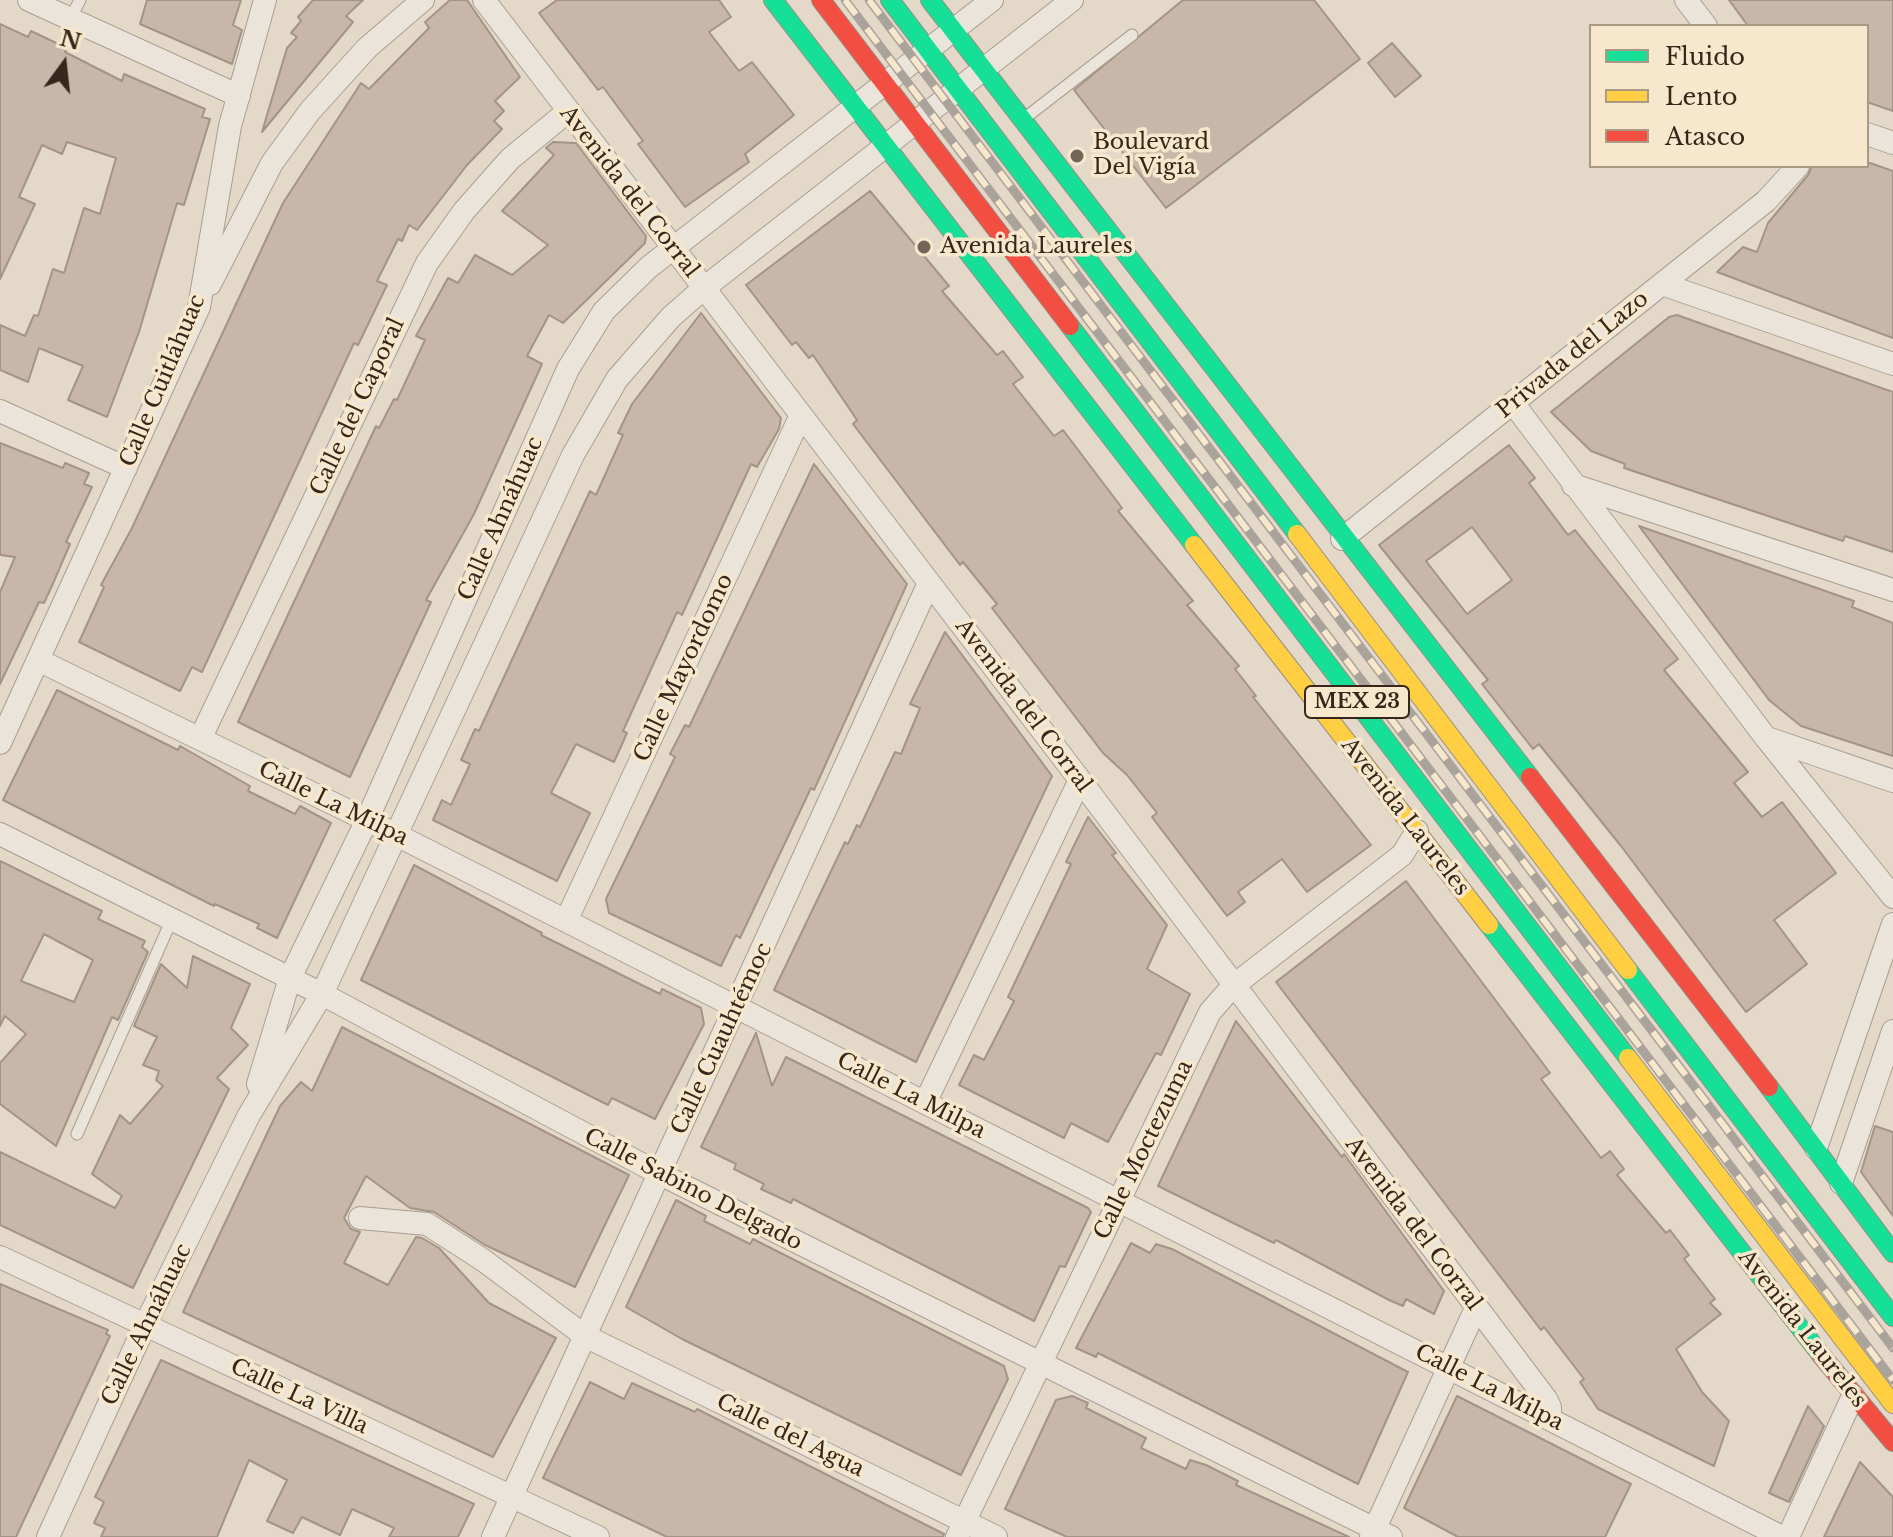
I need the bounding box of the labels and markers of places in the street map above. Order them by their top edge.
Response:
place label: Boulevard Del Vigía [1093,130,1209,182]
marker: Boulevard Del Vigía [1068,147,1086,165]
place label: Avenida Laureles [940,234,1133,260]
marker: Avenida Laureles [915,238,933,256]

